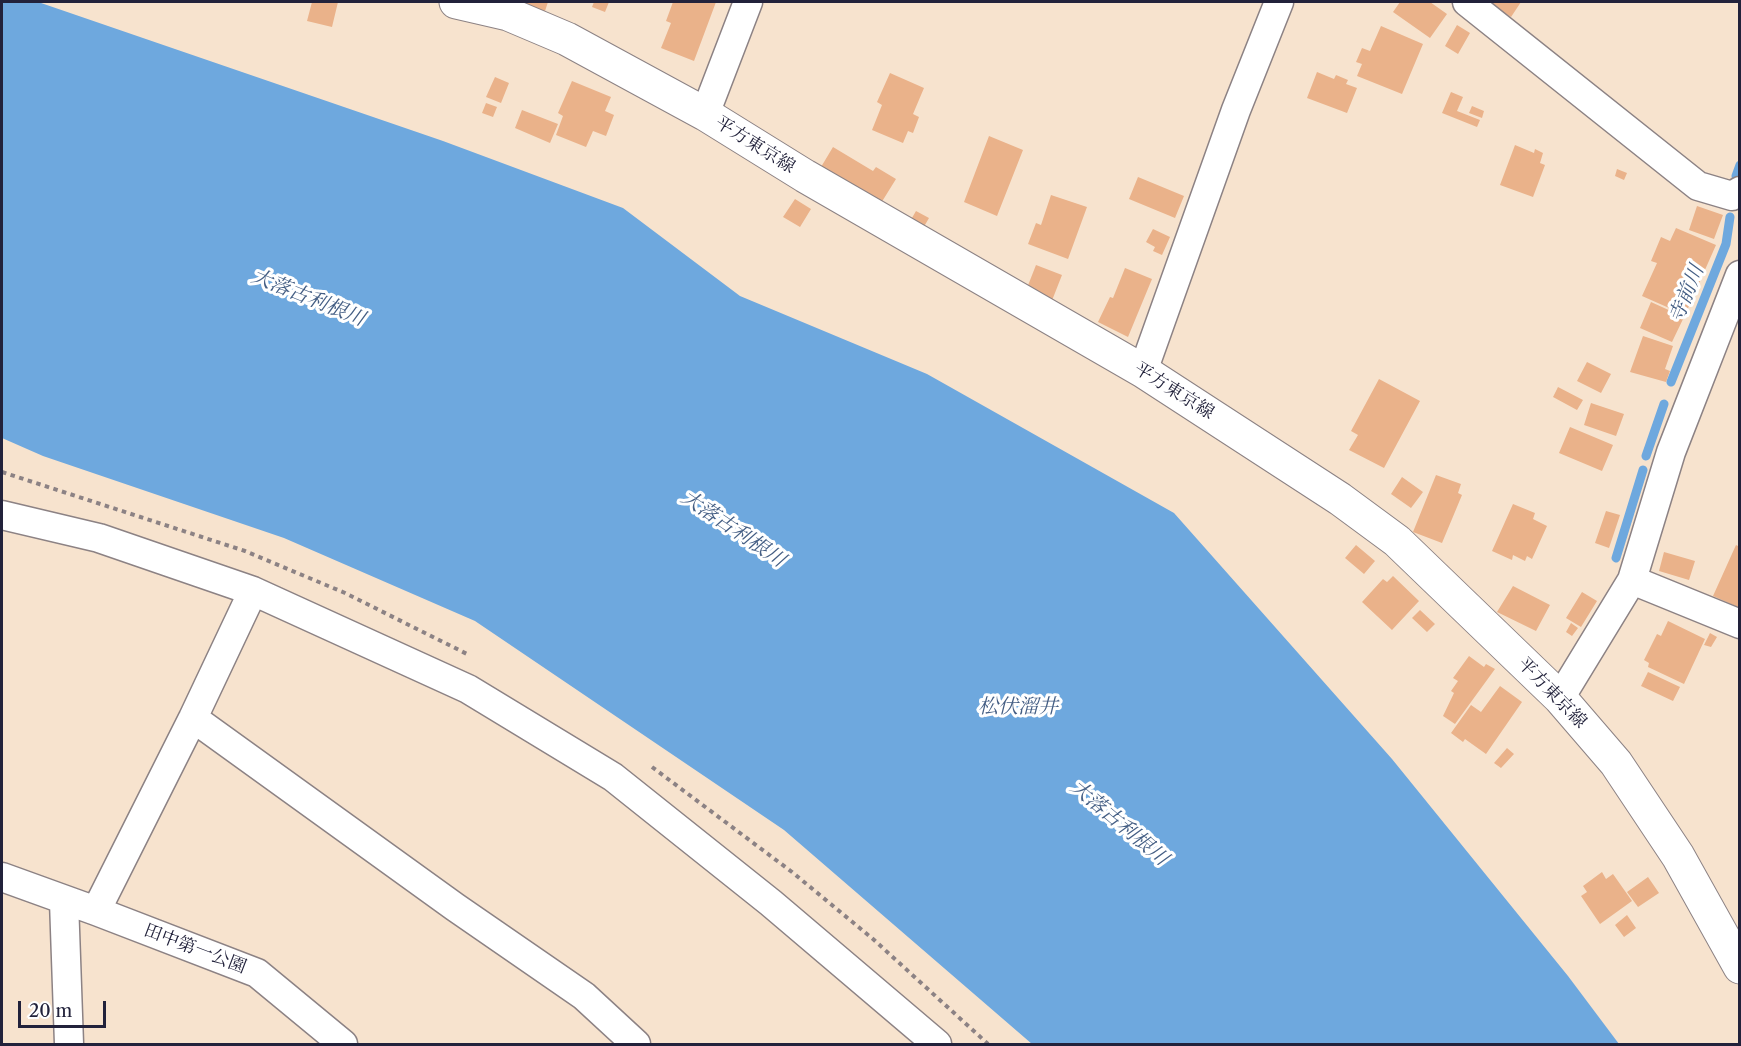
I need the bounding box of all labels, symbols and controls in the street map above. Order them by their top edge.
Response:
street label: 平方東京線 [711,112,799,178]
water label: 寺前川 [1665,262,1709,326]
water label: 大落古利根川 [248,264,368,332]
street label: 平方東京線 [1130,358,1218,424]
water label: 大落古利根川 [677,486,789,572]
street label: 平方東京線 [1513,653,1591,733]
water label: 松伏溜井 [978,695,1058,719]
water label: 大落古利根川 [1065,775,1173,871]
street label: 田中第一公園 [141,920,249,978]
scale bar [21,989,110,1027]
text: 20 m [29,1000,72,1022]

